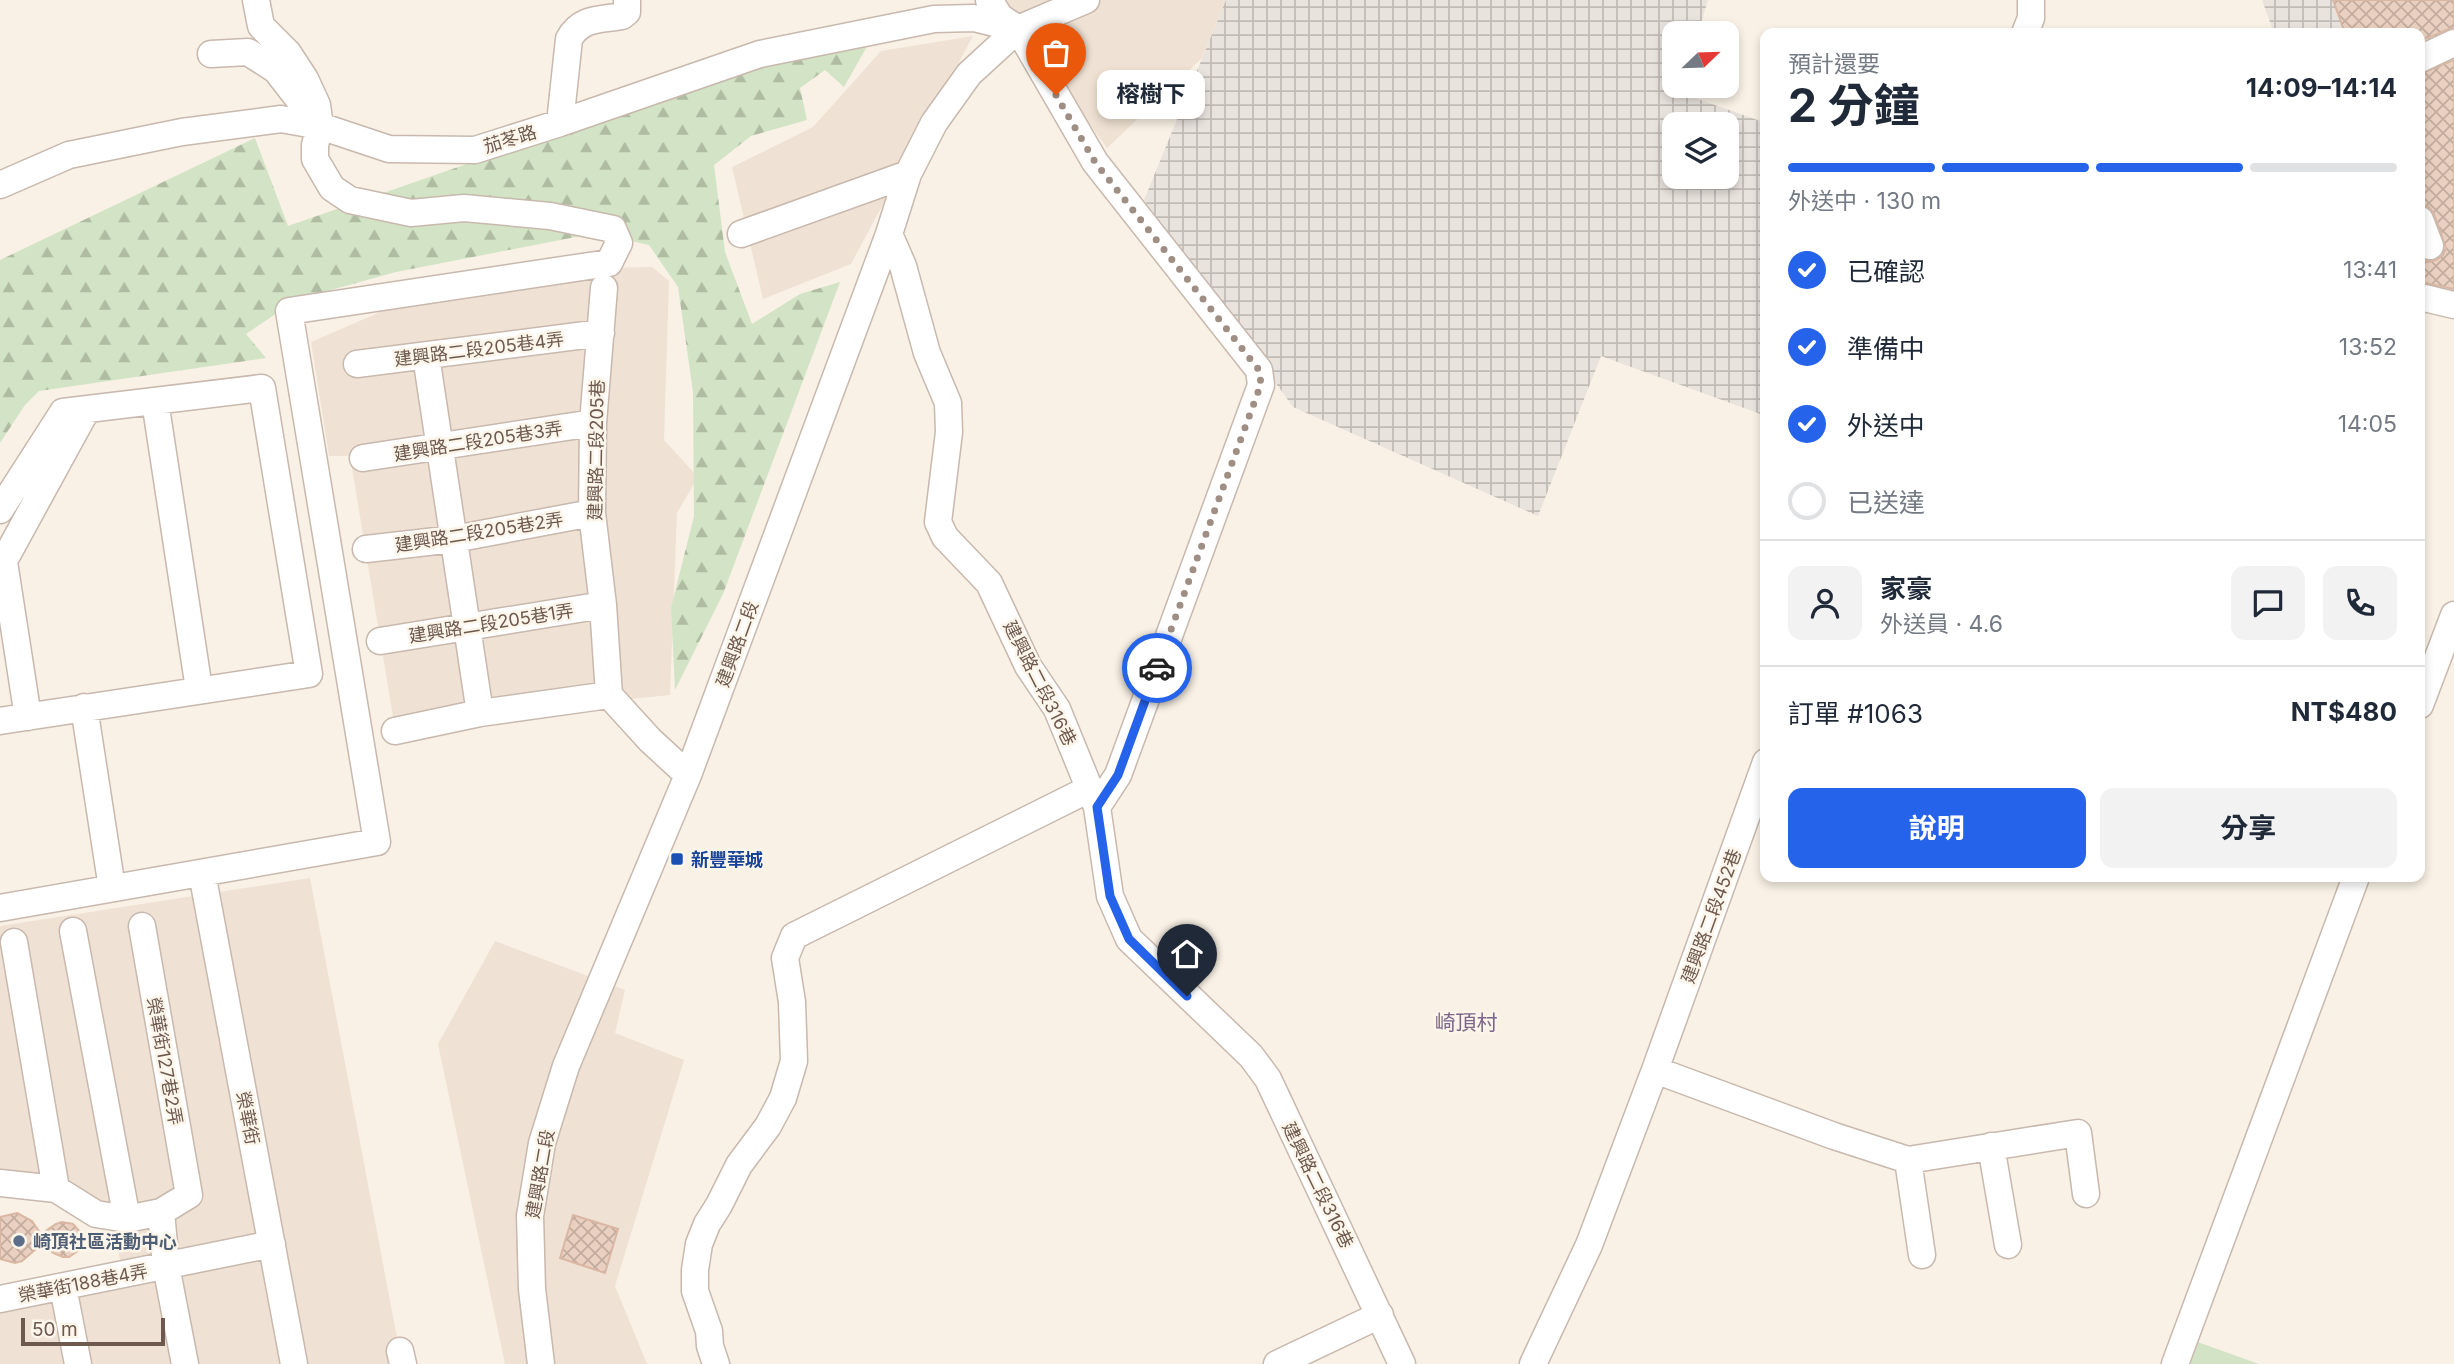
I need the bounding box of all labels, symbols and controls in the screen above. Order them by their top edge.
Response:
north arrow [1662,21,1740,98]
map controls [1662,21,1739,189]
pin [1026,23,1086,95]
icon: bag [1037,34,1075,72]
text: 預計還要 [1788,50,1880,78]
callout: 榕樹下 [1098,70,1206,119]
text: 14:09–14:14 [2246,72,2397,103]
text: 2 分鐘 [1788,77,1920,133]
text: 榕樹下 [1117,80,1186,108]
button: layers [1662,112,1739,189]
street label: 茄苳路 [481,121,539,157]
text: 外送中 · 130 m [1788,187,1941,215]
icon: check [1788,251,1826,289]
text: 已確認 [1847,256,1925,287]
text: 13:41 [2343,256,2397,284]
street label: 建興路二段205巷4弄 [393,328,565,370]
icon: check [1788,328,1826,366]
text: 準備中 [1847,333,1925,364]
text: 13:52 [2339,333,2397,361]
street label: 建興路二段205巷 [584,379,608,521]
icon: check [1788,405,1826,443]
text: 外送中 [1847,410,1925,441]
text: 14:05 [2338,410,2397,438]
street label: 建興路二段205巷3弄 [392,417,564,465]
text: 已送達 [1847,487,1925,518]
street label: 建興路二段205巷2弄 [393,508,565,556]
button: person [1788,566,1862,640]
button: chat [2231,566,2305,640]
button: phone [2323,566,2397,640]
text: 家豪 [1880,573,1932,604]
street label: 建興路二段 [712,598,762,690]
street label: 建興路二段205巷1弄 [407,600,575,646]
text: 外送員 · 4.6 [1880,610,2003,638]
street label: 建興路二段316巷 [999,617,1081,749]
courier [1122,633,1192,703]
icon: car [1138,649,1176,687]
text: NT$480 [2291,696,2397,727]
text: 訂單 #1063 [1788,698,1923,729]
button: 說明 [1788,788,2086,868]
button: 分享 [2100,788,2397,868]
street label: 建興路二段452巷 [1677,846,1745,986]
place label: 新豐華城 [691,849,763,870]
marker: 新豐華城 [669,851,685,867]
pin [1157,924,1217,996]
icon: home [1168,935,1206,973]
street label: 榮華街127巷2弄 [143,995,187,1127]
district label: 崎頂村 [1435,1010,1498,1035]
street label: 榮華街 [233,1089,263,1147]
street label: 建興路二段316巷 [1278,1119,1358,1251]
street label: 建興路二段 [522,1128,558,1220]
place label: 崎頂社區活動中心 [33,1231,177,1252]
marker: 崎頂社區活動中心 [11,1233,27,1249]
street label: 榮華街188巷4弄 [17,1260,149,1306]
scale bar [21,1315,164,1347]
text: 50 m [32,1318,78,1341]

